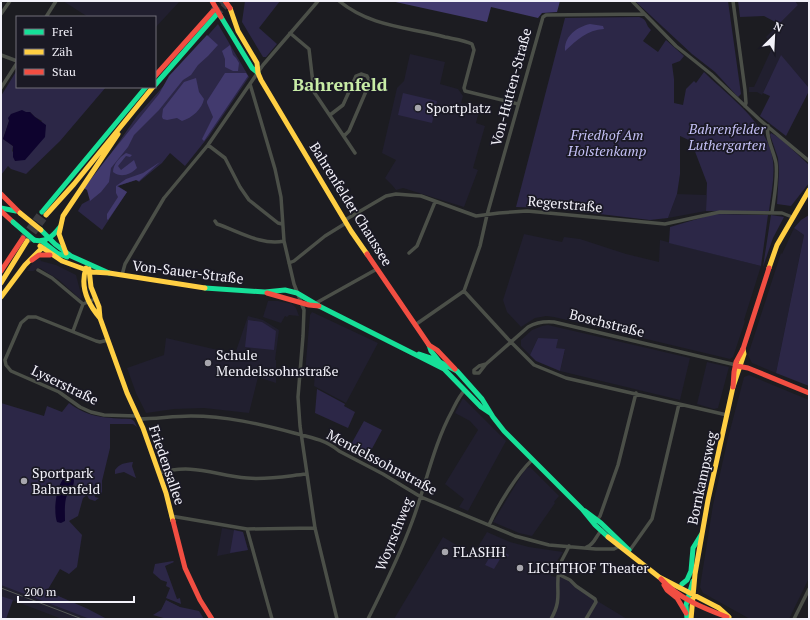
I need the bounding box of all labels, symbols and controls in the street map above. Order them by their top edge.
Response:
legend [16,16,156,88]
north arrow [754,16,794,56]
text: N [771,19,785,35]
text: Frei [52,24,73,39]
street label: Von-Hutten-Straße [486,26,535,148]
text: Zäh [52,44,72,59]
text: Stau [52,64,76,79]
district label: Bahrenfeld [292,72,388,96]
place label: Sportplatz [426,98,491,117]
marker: Sportplatz [413,103,423,113]
park label: Bahrenfelder Luthergarten [687,119,766,154]
park label: Friedhof Am Holstenkamp [567,125,647,160]
street label: Bahrenfelder Chaussee [306,138,397,269]
street label: Regerstraße [527,191,603,216]
street label: Von-Sauer-Straße [131,255,245,288]
street label: Boschstraße [568,304,647,341]
place label: Schule Mendelssohnstraße [216,345,339,380]
marker: Schule Mendelssohnstraße [203,358,213,368]
street label: Lyserstraße [29,360,102,409]
street label: Friedensallee [145,422,190,507]
street label: Mendelssohnstraße [324,424,441,499]
street label: Bornkampsweg [682,429,721,526]
place label: Sportpark Bahrenfeld [32,463,100,498]
marker: Sportpark Bahrenfeld [19,476,29,486]
street label: Woyrschweg [370,494,417,573]
place label: FLASHH [453,542,506,561]
marker: FLASHH [440,547,450,557]
place label: LICHTHOF Theater [528,558,649,577]
marker: LICHTHOF Theater [515,563,525,573]
scale bar [18,578,134,604]
text: 200 m [24,584,57,599]

